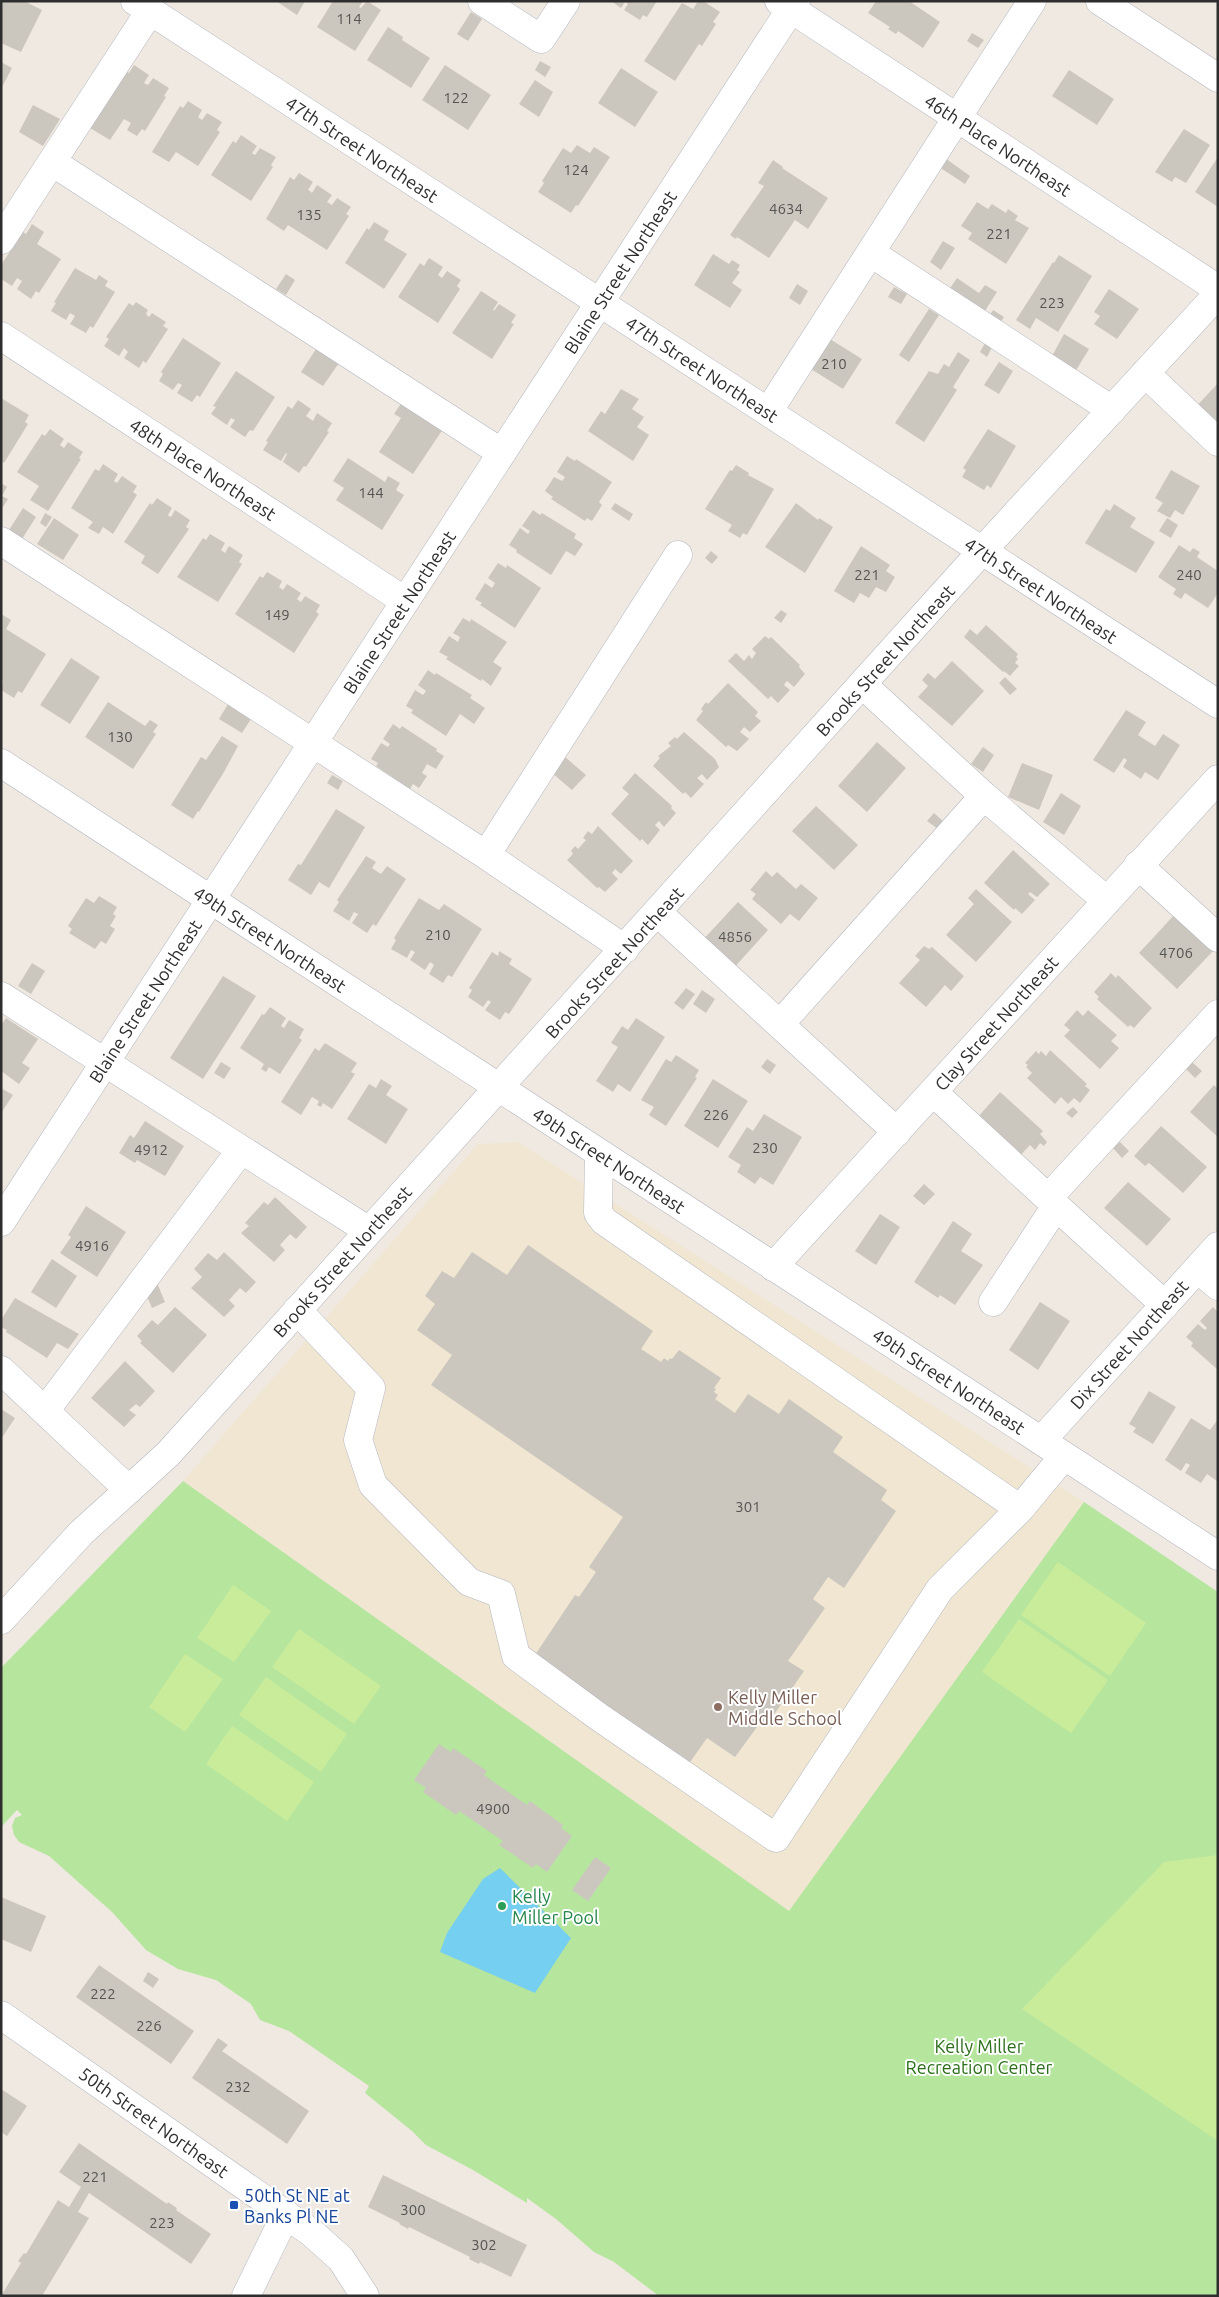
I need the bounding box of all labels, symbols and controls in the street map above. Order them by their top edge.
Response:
house number: 114 [336,10,362,27]
house number: 122 [443,89,469,106]
street label: 46th Place Northeast [921,90,1075,200]
street label: 47th Street Northeast [282,92,442,206]
house number: 124 [563,161,589,178]
street label: Blaine Street Northeast [560,187,680,357]
house number: 4634 [769,200,803,217]
house number: 135 [296,206,322,223]
house number: 221 [986,225,1012,242]
house number: 223 [1039,294,1065,311]
street label: 47th Street Northeast [622,312,782,426]
house number: 210 [821,355,847,372]
street label: 48th Place Northeast [126,414,280,524]
house number: 144 [358,484,384,501]
street label: Blaine Street Northeast [339,527,459,697]
street label: 47th Street Northeast [961,533,1121,647]
house number: 221 [854,566,880,583]
house number: 240 [1176,566,1202,583]
street label: Brooks Street Northeast [812,580,958,740]
house number: 149 [264,606,290,623]
house number: 130 [107,728,133,745]
street label: 49th Street Northeast [190,882,350,996]
street label: Brooks Street Northeast [541,882,687,1042]
street label: Blaine Street Northeast [85,916,205,1086]
house number: 210 [425,926,451,943]
house number: 4856 [718,928,752,945]
house number: 4706 [1159,944,1193,961]
street label: Clay Street Northeast [930,952,1062,1094]
street label: 49th Street Northeast [529,1103,689,1217]
house number: 226 [703,1106,729,1123]
house number: 230 [752,1139,778,1156]
house number: 4912 [134,1141,168,1158]
street label: Brooks Street Northeast [269,1181,415,1341]
house number: 4916 [75,1237,109,1254]
street label: Dix Street Northeast [1066,1276,1192,1412]
street label: 49th Street Northeast [869,1324,1029,1438]
house number: 301 [735,1498,761,1515]
place label: Kelly Miller Middle School [728,1687,842,1728]
marker: Kelly Miller Middle School [712,1701,724,1713]
house number: 4900 [476,1800,510,1817]
place label: Kelly Miller Pool [512,1886,599,1927]
marker: Kelly Miller Pool [496,1900,508,1912]
house number: 222 [90,1985,116,2002]
house number: 226 [136,2017,162,2034]
park label: Kelly Miller Recreation Center [906,2036,1053,2077]
street label: 50th Street Northeast [75,2063,233,2181]
house number: 232 [225,2078,251,2095]
house number: 221 [82,2168,108,2185]
place label: 50th St NE at Banks Pl NE [244,2185,350,2226]
marker: 50th St NE at Banks Pl NE [228,2199,240,2211]
house number: 300 [400,2201,426,2218]
house number: 223 [149,2214,175,2231]
house number: 302 [471,2236,497,2253]

